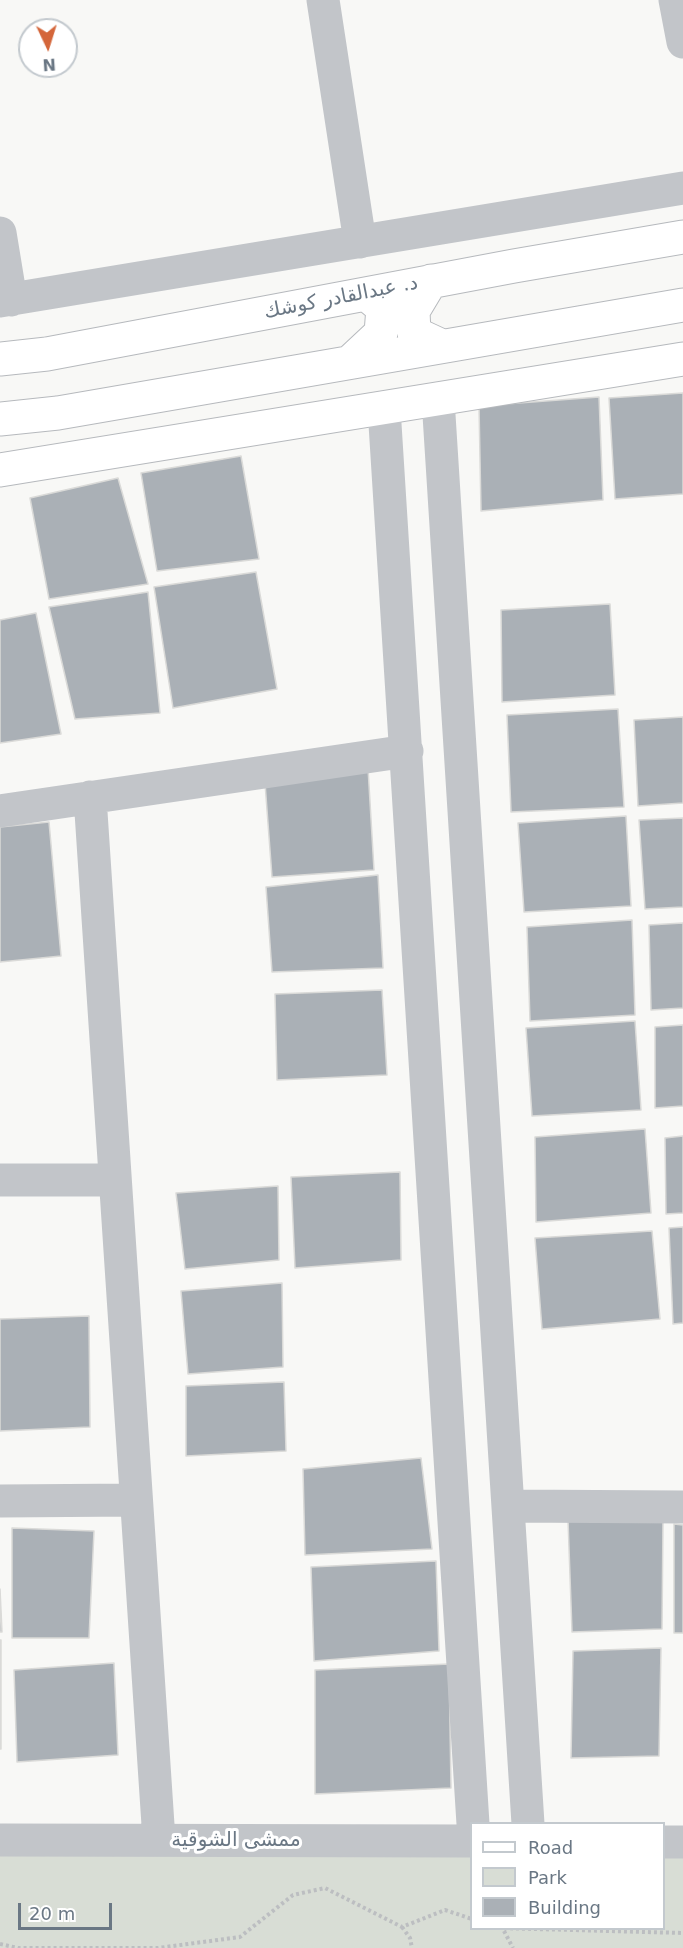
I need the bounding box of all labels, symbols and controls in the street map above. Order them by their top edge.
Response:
north arrow [18,18,78,78]
text: N [42,55,57,74]
street label: د. عبدالقادر كوشك [262,271,420,325]
legend [470,1822,665,1930]
street label: ممشى الشوقية [171,1829,301,1853]
text: Road [528,1837,573,1858]
text: Park [528,1867,567,1888]
scale bar [21,1891,116,1929]
text: Building [528,1897,601,1918]
text: 20 m [29,1903,75,1924]

